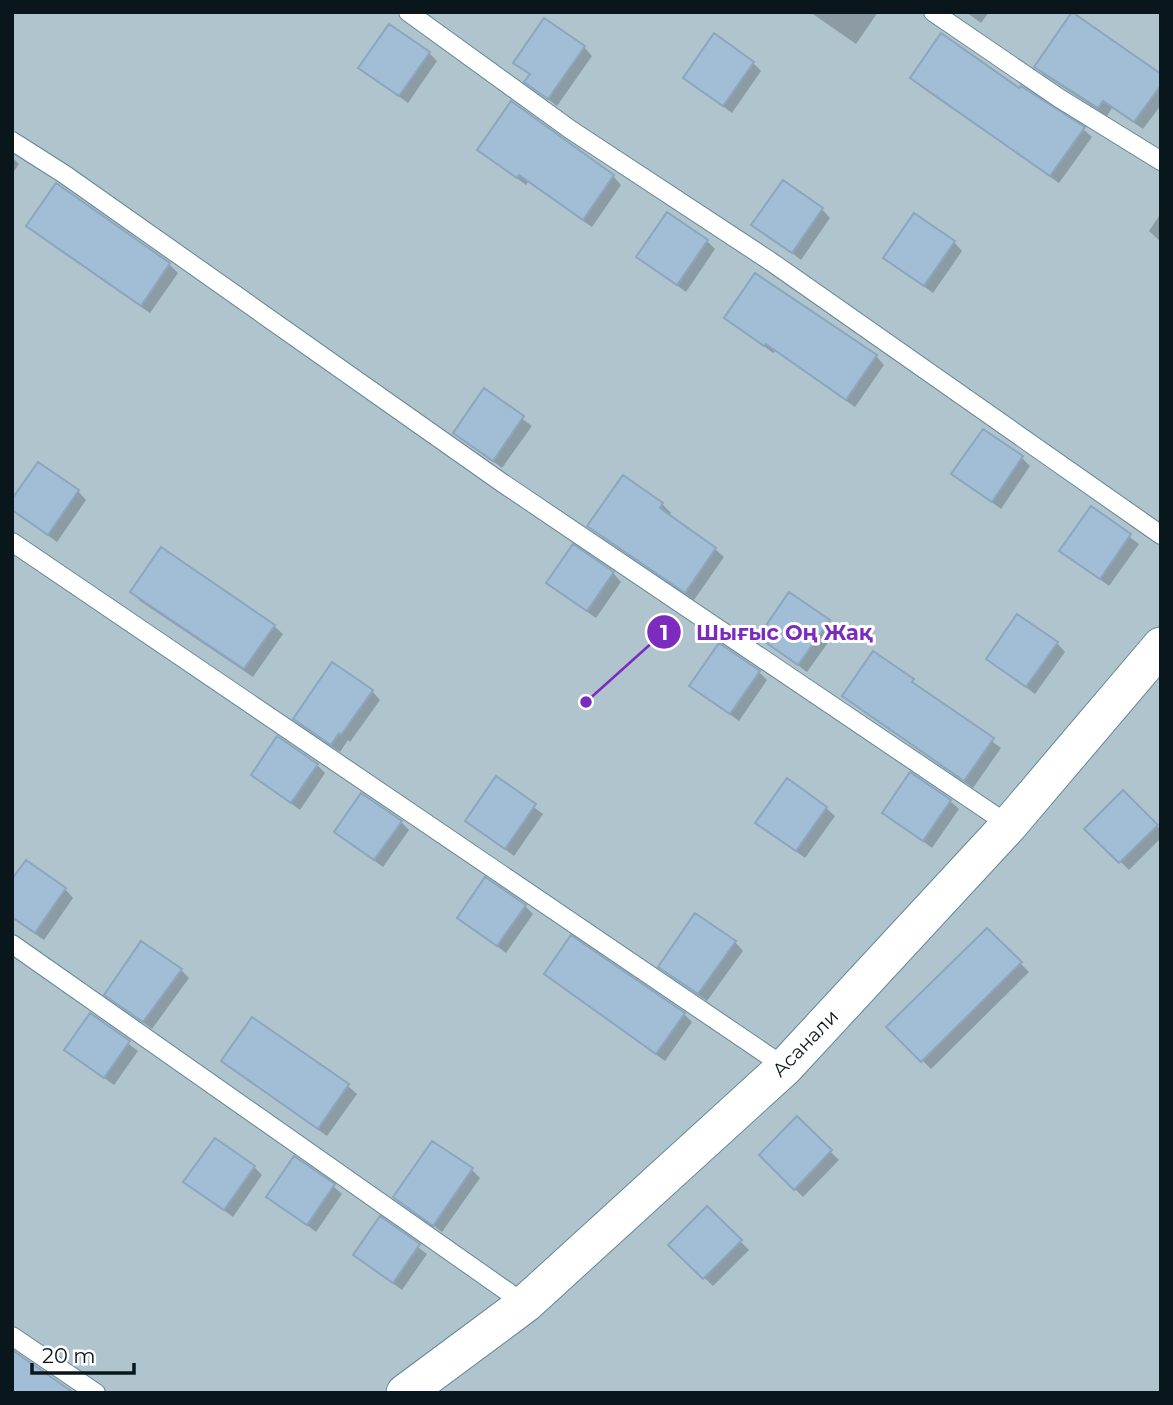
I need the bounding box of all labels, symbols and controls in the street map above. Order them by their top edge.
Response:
callout: Шығыс Оң Жақ [646,611,886,653]
text: 1 [660,620,668,645]
text: Шығыс Оң Жақ [696,620,873,645]
street label: Асанали [768,1005,843,1082]
scale bar [32,1332,133,1376]
text: 20 m [42,1343,96,1368]

